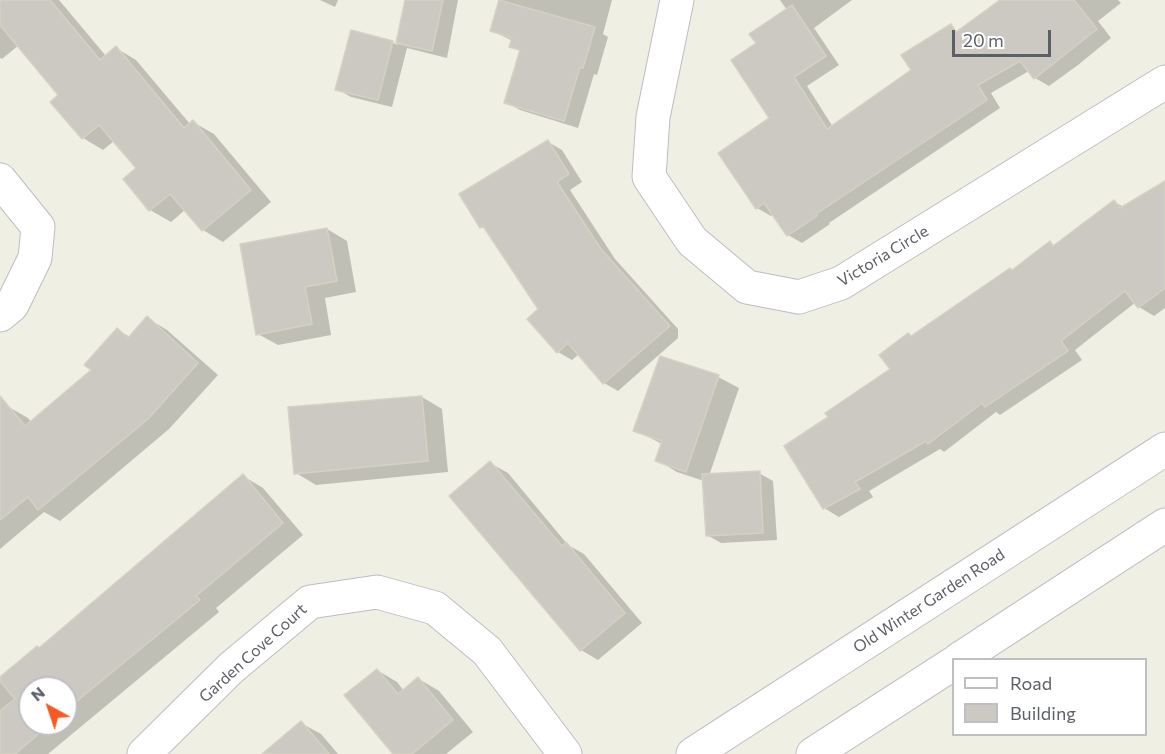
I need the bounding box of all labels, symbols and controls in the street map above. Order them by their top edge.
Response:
scale bar [955,18,1054,56]
text: 20 m [963,29,1004,51]
street label: Victoria Circle [834,221,932,291]
street label: Old Winter Garden Road [850,545,1008,657]
street label: Garden Cove Court [195,600,311,706]
legend [952,658,1147,736]
text: Road [1010,672,1052,694]
north arrow [18,676,78,736]
text: N [27,682,48,704]
text: Building [1010,702,1076,724]

